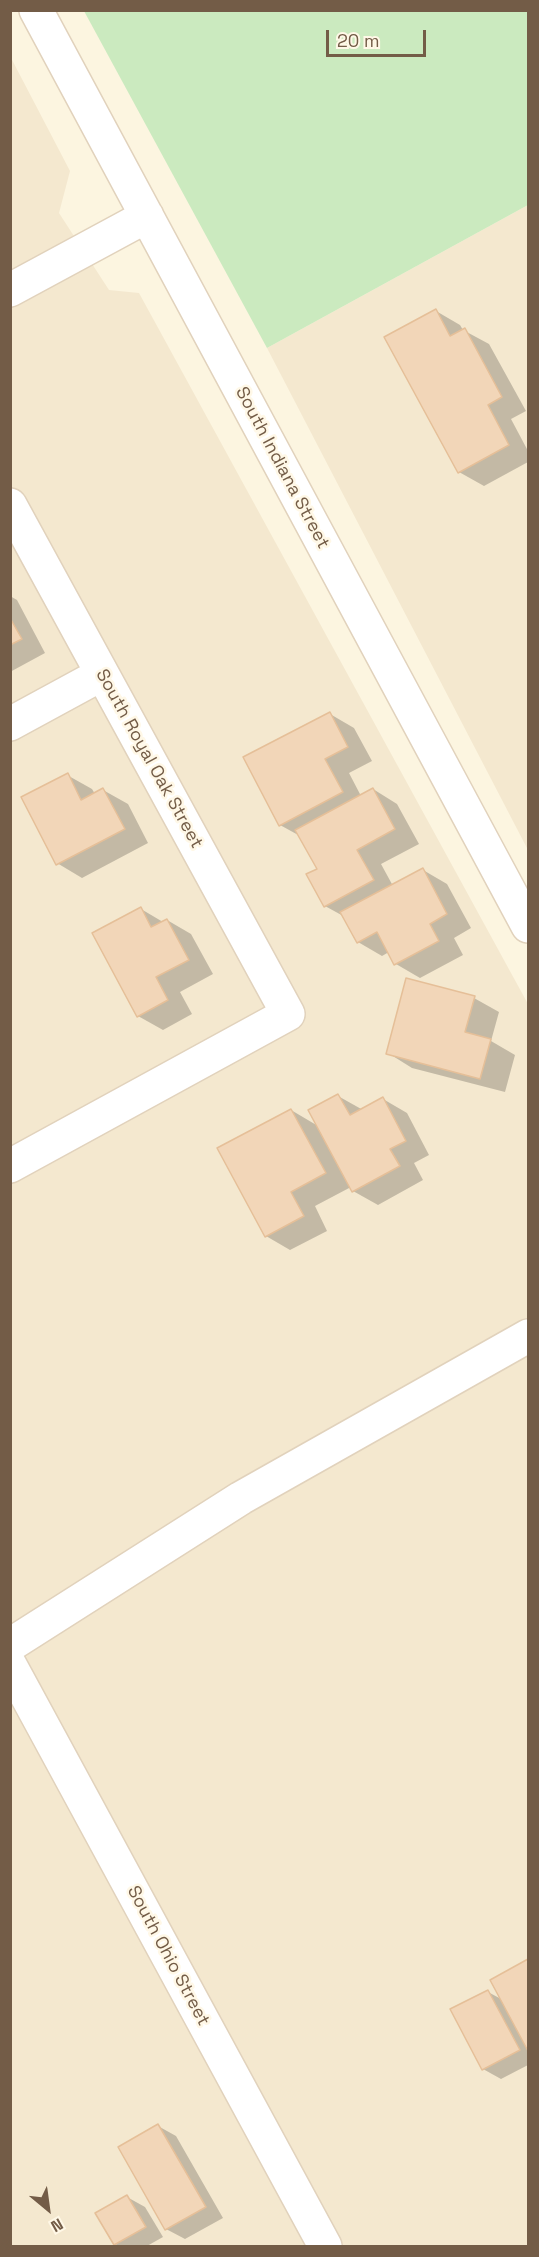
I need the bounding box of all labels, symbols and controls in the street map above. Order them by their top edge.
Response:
scale bar [329,18,430,56]
text: 20 m [337,29,380,52]
street label: South Indiana Street [230,384,334,552]
street label: South Royal Oak Street [91,666,207,852]
street label: South Ohio Street [122,1882,214,2030]
north arrow [18,2179,78,2239]
text: N [47,2213,67,2237]

